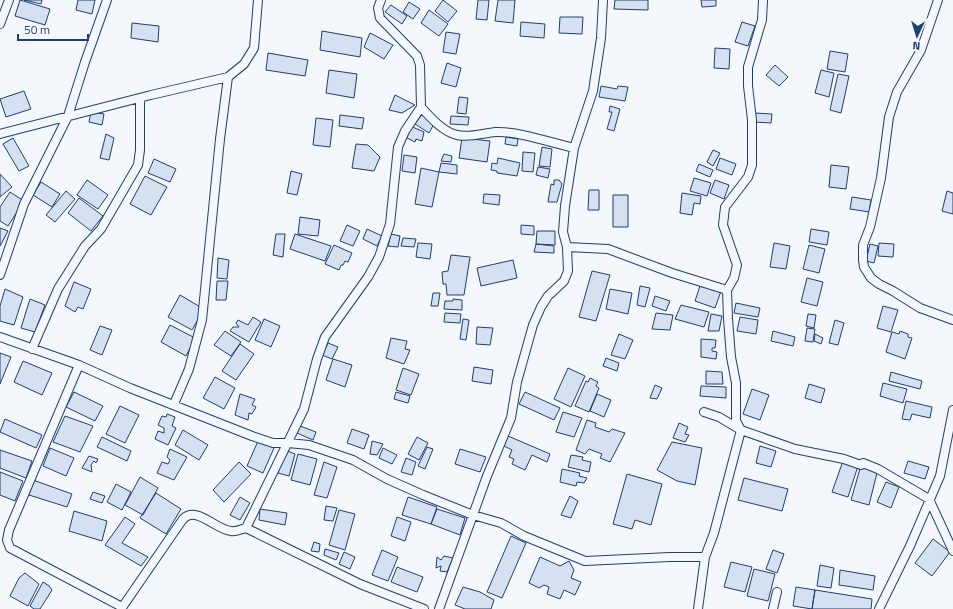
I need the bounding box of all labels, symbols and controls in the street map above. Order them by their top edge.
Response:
scale bar [18,16,88,42]
north arrow [897,16,937,56]
text: 50 m [24,20,50,39]
text: N [912,38,921,54]

